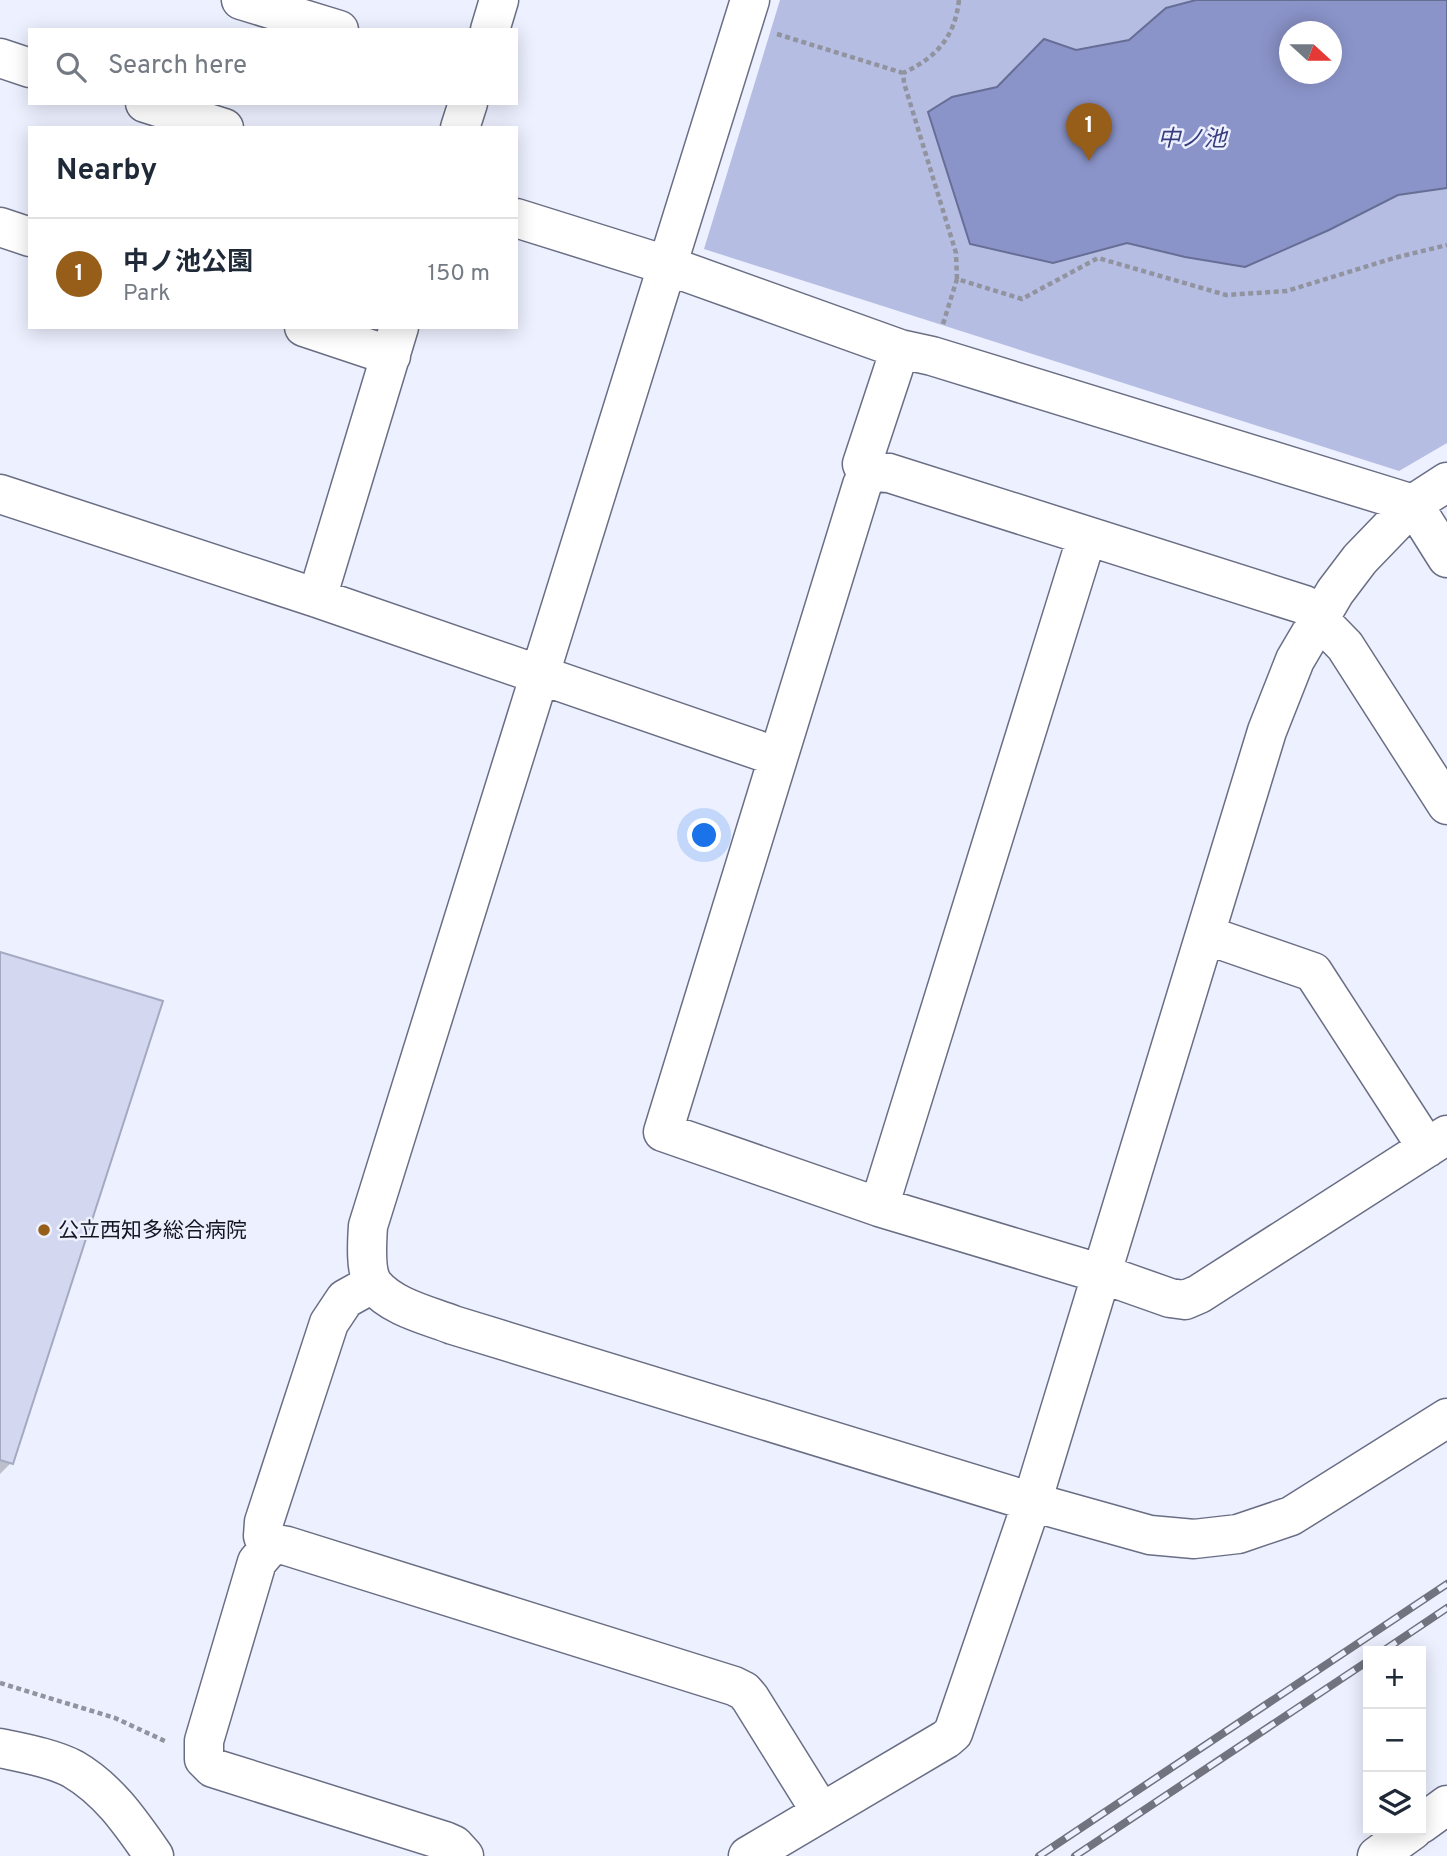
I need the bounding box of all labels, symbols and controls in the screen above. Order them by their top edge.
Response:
north arrow [1279,21,1342,84]
search box [28,28,518,105]
icon: search [52,48,90,86]
text: Search here [108,50,247,83]
pin: 1 [1066,103,1112,161]
water label: 中ノ池 [1158,126,1229,155]
text: Nearby [56,153,157,190]
text: 中ノ池公園 [123,247,253,280]
text: 1 [74,260,84,289]
text: 150 m [428,260,490,289]
text: Park [123,280,170,309]
your location [687,818,721,852]
place label: 公立西知多総合病院 [58,1218,247,1245]
marker: 公立西知多総合病院 [36,1222,52,1238]
map controls [1363,1646,1426,1835]
button: + [1363,1646,1426,1709]
button: − [1363,1709,1426,1772]
button: layers [1363,1772,1426,1835]

